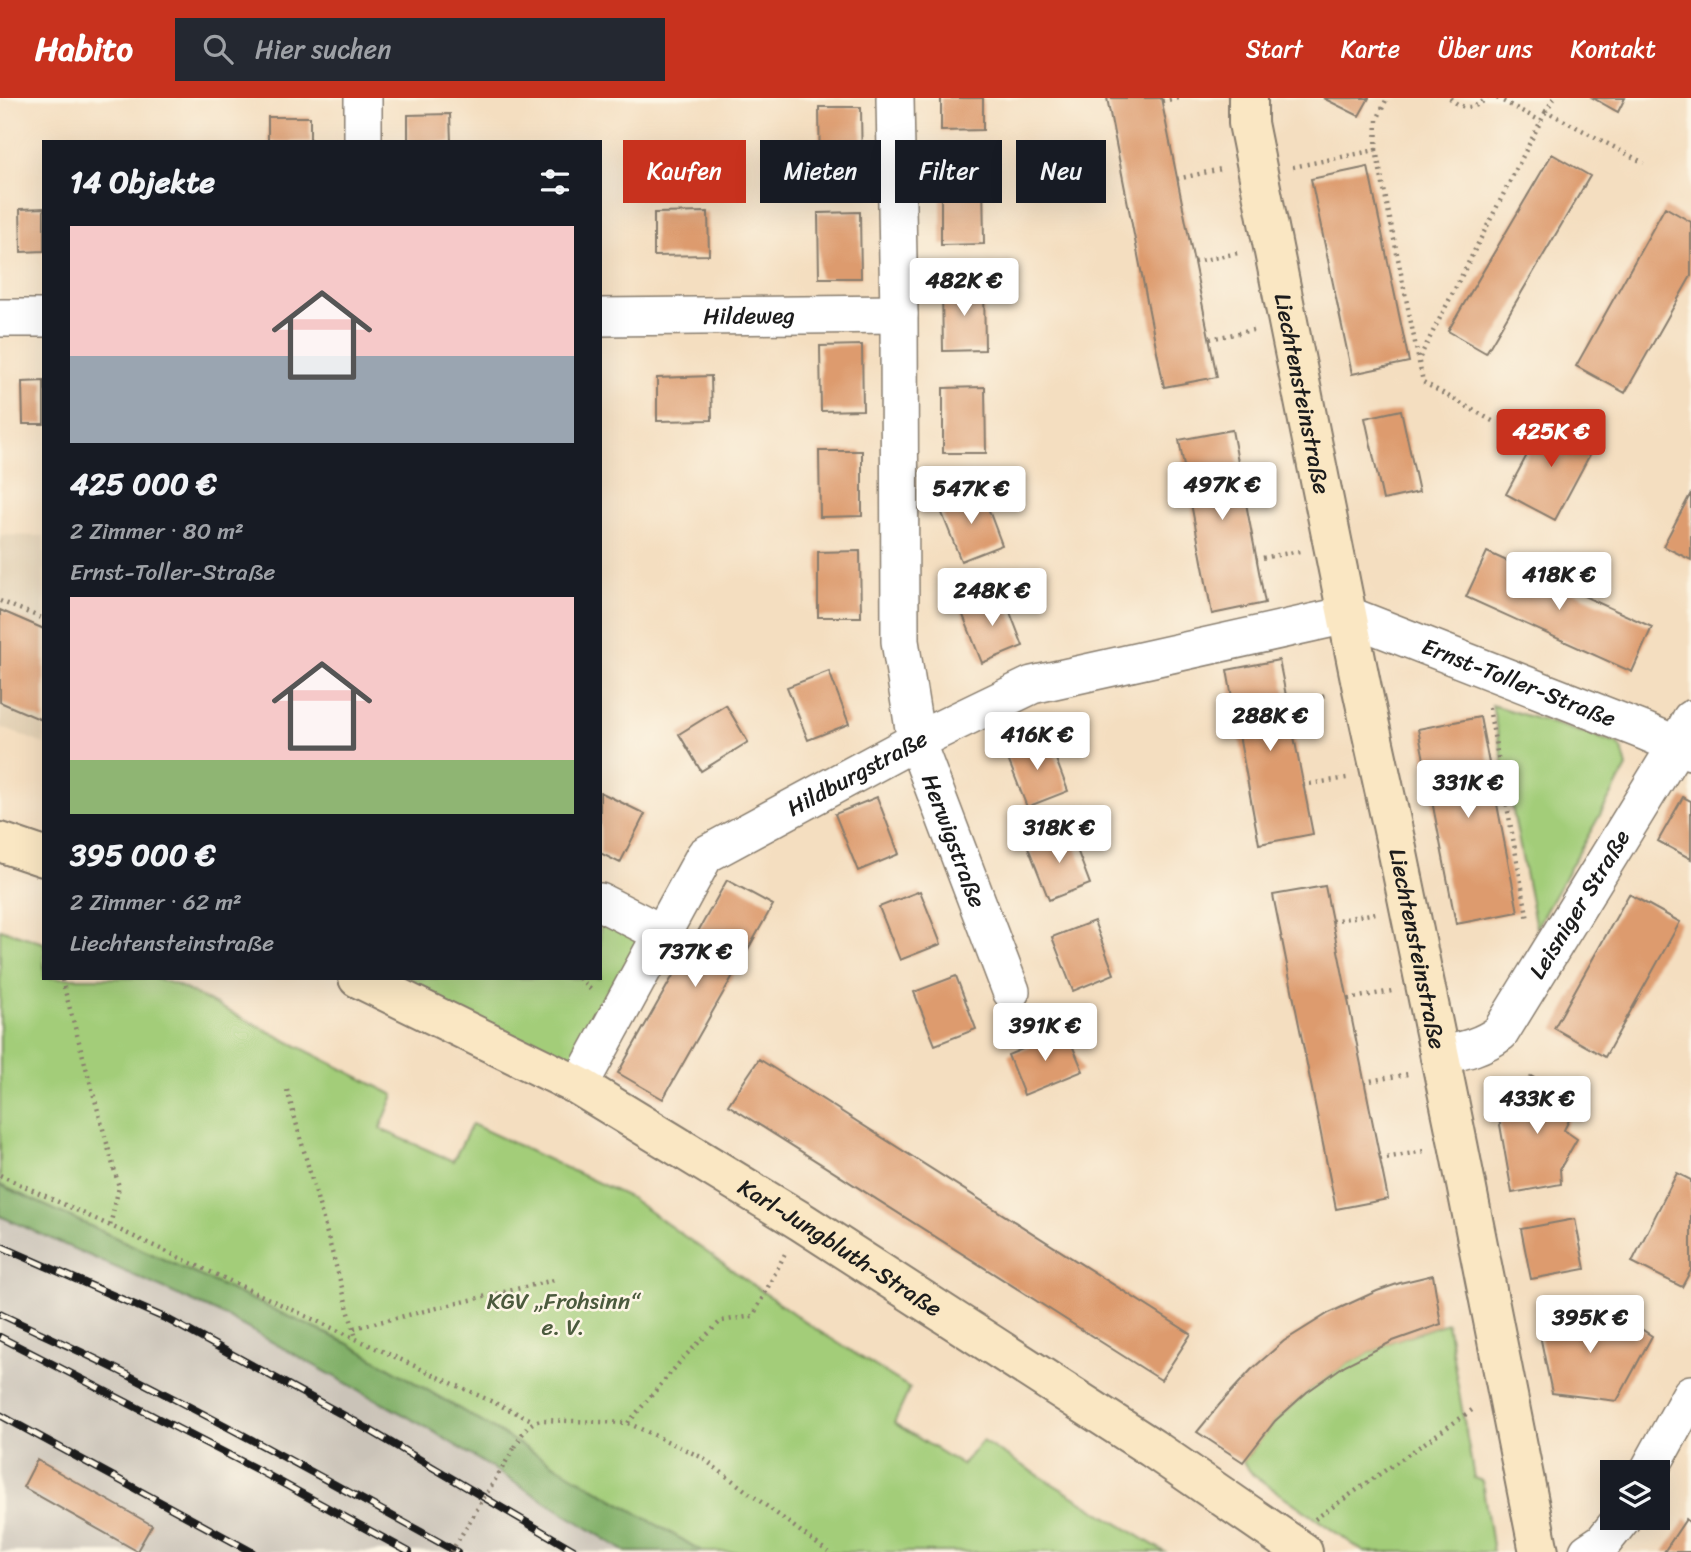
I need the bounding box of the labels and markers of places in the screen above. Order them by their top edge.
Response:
pin: 482K € [907,258,1021,318]
pin: 425K € [1494,410,1608,469]
pin: 497K € [1165,462,1279,522]
pin: 547K € [914,466,1028,526]
pin: 418K € [1502,552,1616,612]
pin: 248K € [935,568,1049,628]
pin: 288K € [1213,694,1327,753]
pin: 416K € [980,712,1094,772]
pin: 331K € [1411,760,1525,820]
pin: 318K € [1002,806,1116,865]
pin: 737K € [638,930,752,989]
pin: 391K € [988,1004,1102,1063]
pin: 433K € [1480,1076,1594,1136]
pin: 395K € [1533,1296,1647,1355]

